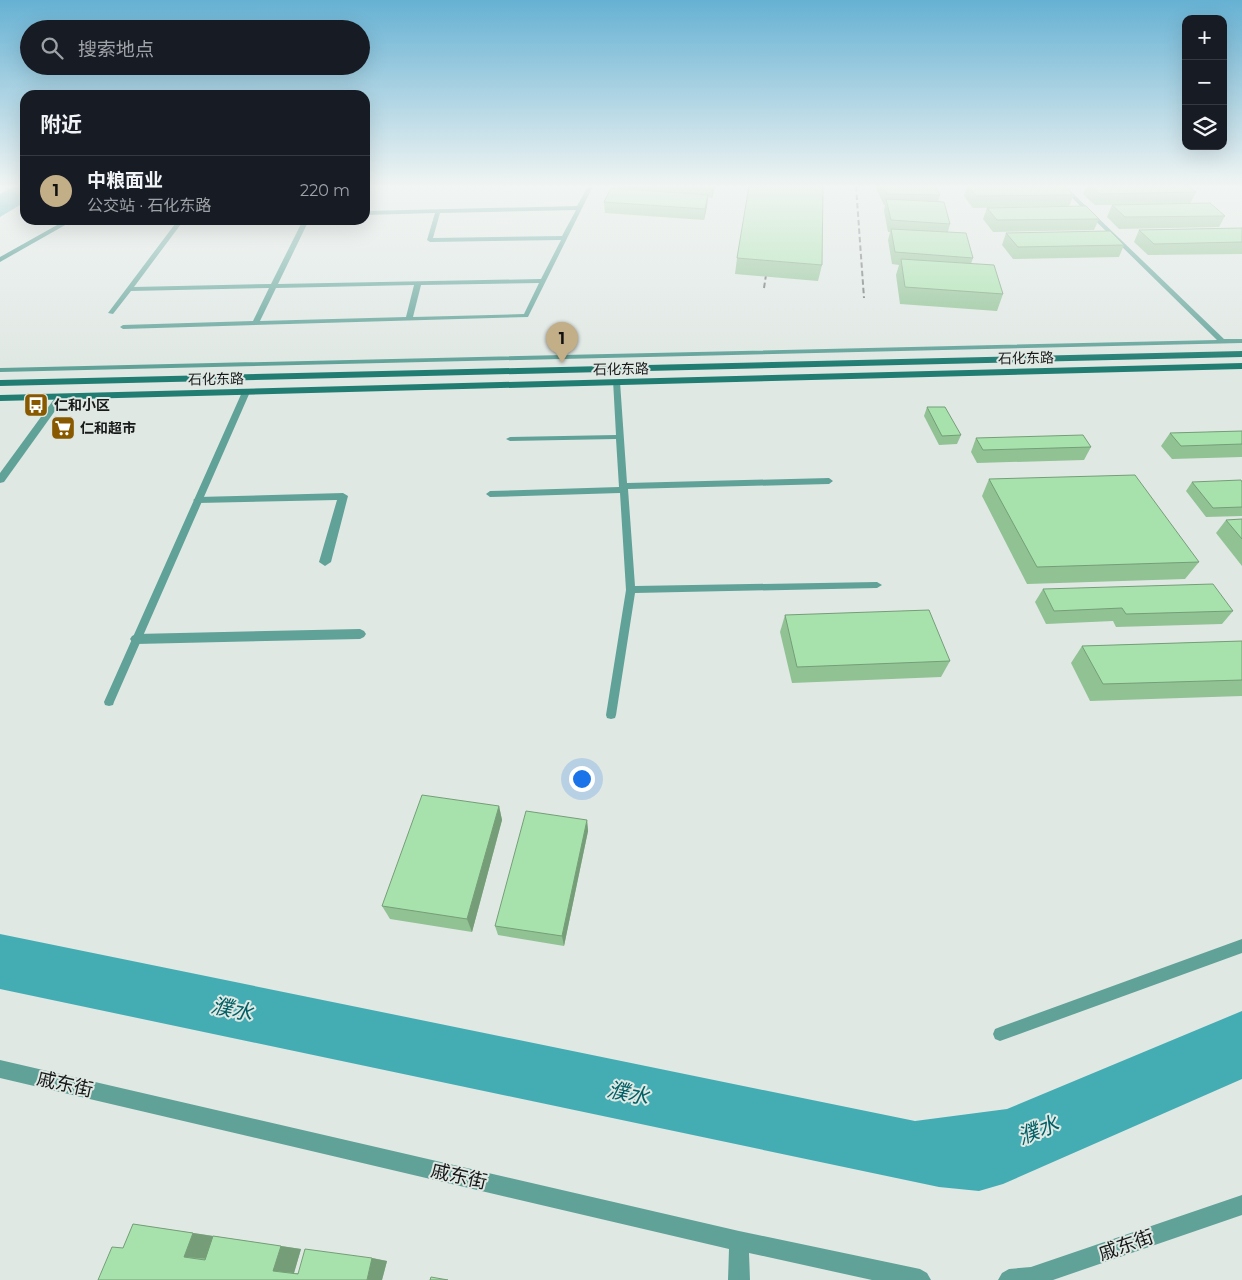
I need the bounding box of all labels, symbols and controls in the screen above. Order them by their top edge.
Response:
map controls [1182,15,1227,150]
button: + [1182,15,1227,60]
search box [20,20,370,75]
icon: search [38,34,66,62]
text: 搜索地点 [78,38,154,61]
button: − [1182,60,1227,105]
button: layers [1182,105,1227,150]
text: 附近 [40,112,82,137]
text: 中粮面业 [87,169,163,192]
text: 1 [53,181,59,200]
text: 220 m [300,181,350,200]
text: 公交站 · 石化东路 [87,196,211,215]
pin: 1 [546,322,578,363]
street label: 石化东路 [998,349,1054,367]
street label: 石化东路 [593,360,649,378]
street label: 石化东路 [188,370,244,388]
bus stop icon: 仁和小区 [23,392,49,418]
place label: 仁和小区 [54,396,110,414]
supermarket icon: 仁和超市 [50,415,76,441]
place label: 仁和超市 [80,419,136,437]
your location [569,766,595,792]
water label: 濮水 [209,992,256,1026]
street label: 戚东街 [35,1066,95,1102]
water label: 濮水 [605,1076,652,1110]
water label: 濮水 [1014,1110,1063,1149]
street label: 戚东街 [429,1158,489,1194]
street label: 戚东街 [1095,1225,1157,1265]

